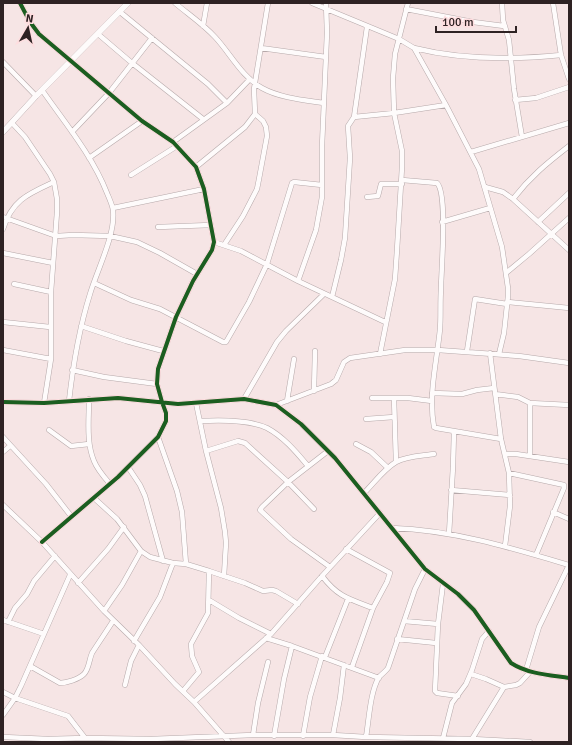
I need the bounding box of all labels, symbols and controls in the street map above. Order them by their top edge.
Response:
north arrow [8,8,48,48]
scale bar [436,8,516,34]
text: N [25,12,34,26]
text: 100 m [442,15,474,30]

